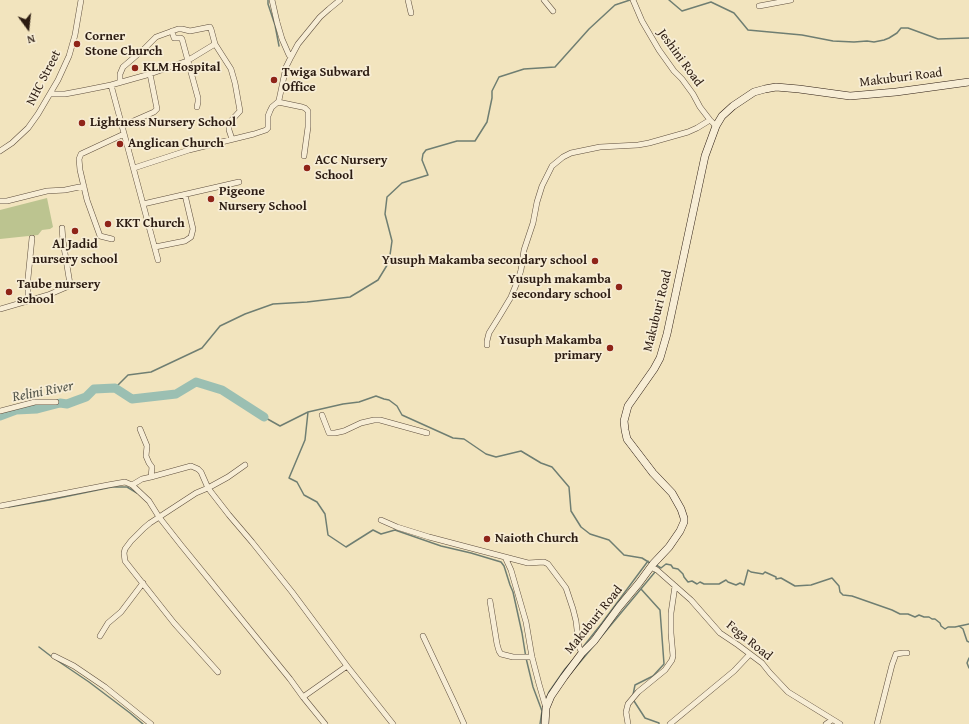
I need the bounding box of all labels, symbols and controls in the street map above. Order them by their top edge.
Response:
north arrow [8,8,48,48]
street label: Jeshini Road [654,26,706,90]
place label: Corner Stone Church [85,29,162,60]
text: N [25,31,37,48]
marker: Corner Stone Church [72,39,82,49]
street label: NHC Street [23,48,65,108]
place label: KLM Hospital [143,60,221,76]
marker: KLM Hospital [130,63,140,73]
place label: Twiga Subward Office [282,65,370,96]
street label: Makuburi Road [859,65,943,91]
marker: Twiga Subward Office [269,75,279,85]
place label: Lightness Nursery School [90,115,236,131]
marker: Lightness Nursery School [77,118,87,128]
place label: Anglican Church [128,136,224,152]
marker: Anglican Church [115,139,125,149]
place label: ACC Nursery School [315,153,387,184]
marker: ACC Nursery School [302,163,312,173]
place label: Pigeone Nursery School [219,184,307,215]
marker: Pigeone Nursery School [206,194,216,204]
place label: KKT Church [116,216,185,232]
marker: KKT Church [103,219,113,229]
marker: Al Jadid nursery school [70,226,80,236]
place label: Al Jadid nursery school [32,237,118,268]
place label: Yusuph Makamba secondary school [382,253,587,269]
marker: Yusuph Makamba secondary school [590,256,600,266]
street label: Makuburi Road [640,269,676,353]
place label: Yusuph makamba secondary school [508,272,611,303]
place label: Taube nursery school [17,277,100,308]
marker: Yusuph makamba secondary school [614,282,624,292]
marker: Taube nursery school [4,287,14,297]
place label: Yusuph Makamba primary [499,333,602,364]
marker: Yusuph Makamba primary [605,343,615,353]
water label: Relini River [11,378,75,406]
place label: Naioth Church [495,531,579,547]
marker: Naioth Church [482,534,492,544]
street label: Makuburi Road [562,583,626,657]
street label: Fega Road [723,618,775,664]

